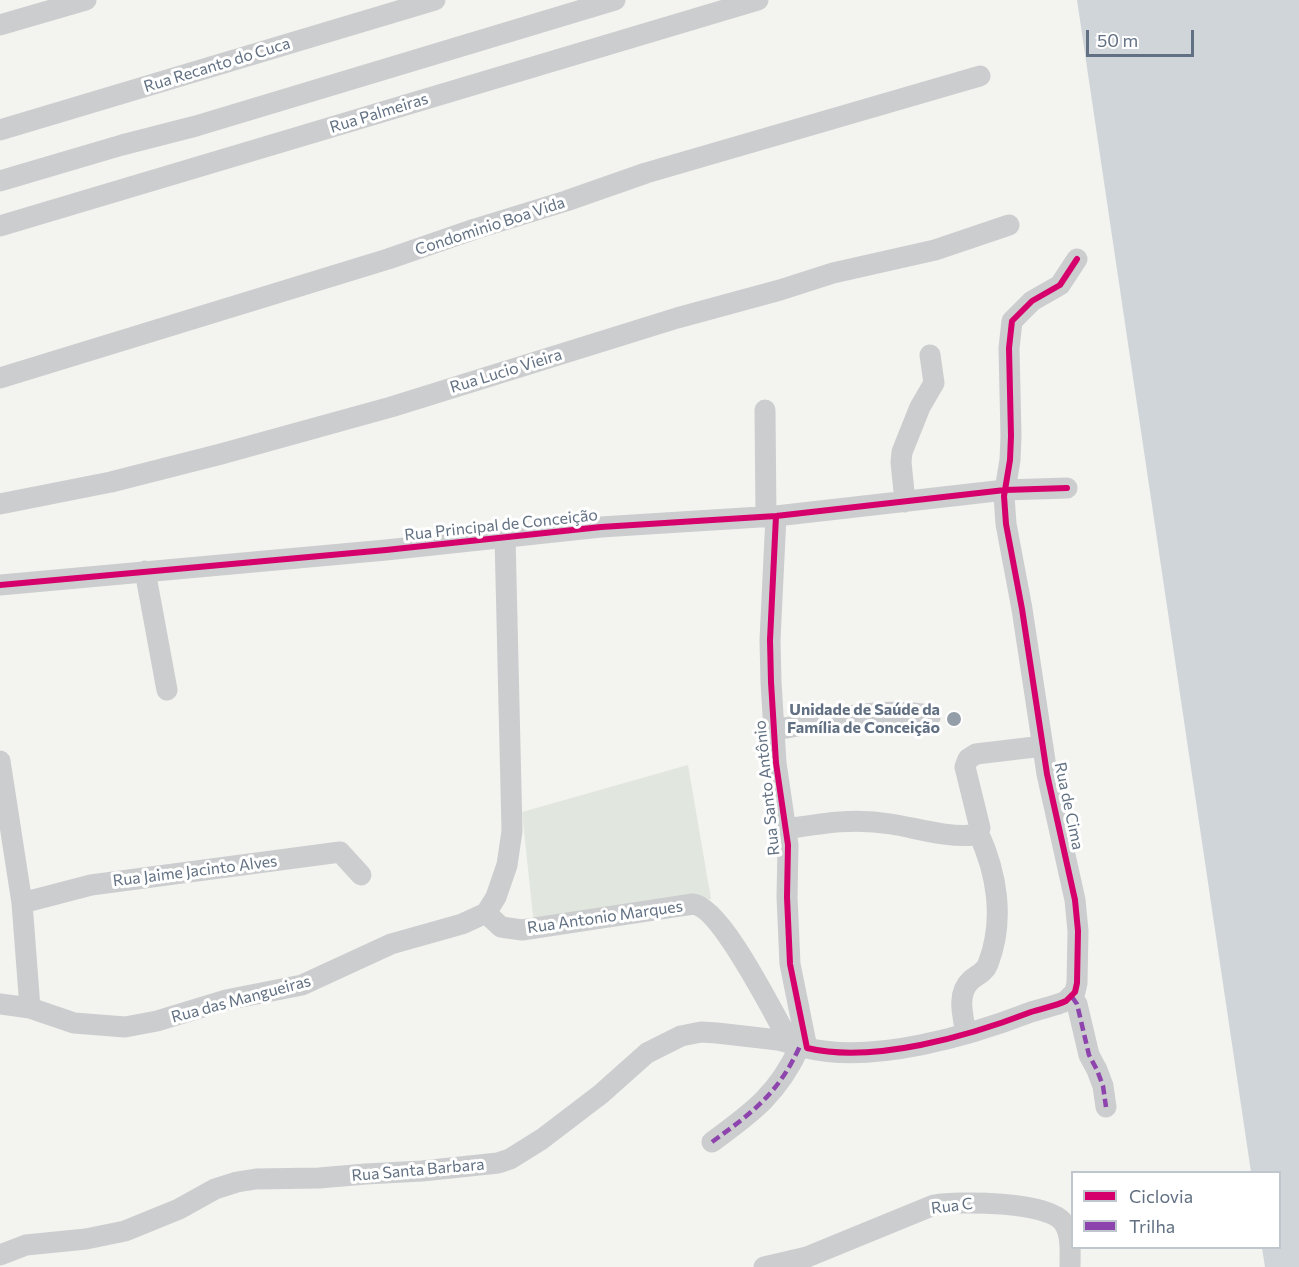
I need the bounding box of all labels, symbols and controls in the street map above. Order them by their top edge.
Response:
scale bar [1089,18,1197,56]
text: 50 m [1097,29,1138,51]
street label: Rua Recanto do Cuca [141,34,293,96]
street label: Rua Palmeiras [327,89,431,137]
street label: Condominio Boa Vida [413,193,567,259]
street label: Rua Lucio Vieira [448,345,564,397]
street label: Rua Principal de Conceição [403,505,599,545]
place label: Unidade de Saúde da Família de Conceição [787,700,940,738]
marker: Unidade de Saúde da Família de Conceição [945,710,963,728]
street label: Rua Santo Antônio [750,719,784,857]
street label: Rua de Cima [1050,760,1088,852]
street label: Rua Jaime Jacinto Alves [112,851,278,891]
street label: Rua Antonio Marques [526,897,684,937]
street label: Rua das Mangueiras [169,971,313,1027]
street label: Rua Santa Barbara [351,1155,485,1185]
legend [1071,1171,1281,1249]
text: Ciclovia [1129,1185,1193,1207]
street label: Rua C [930,1194,974,1218]
text: Trilha [1129,1215,1175,1237]

